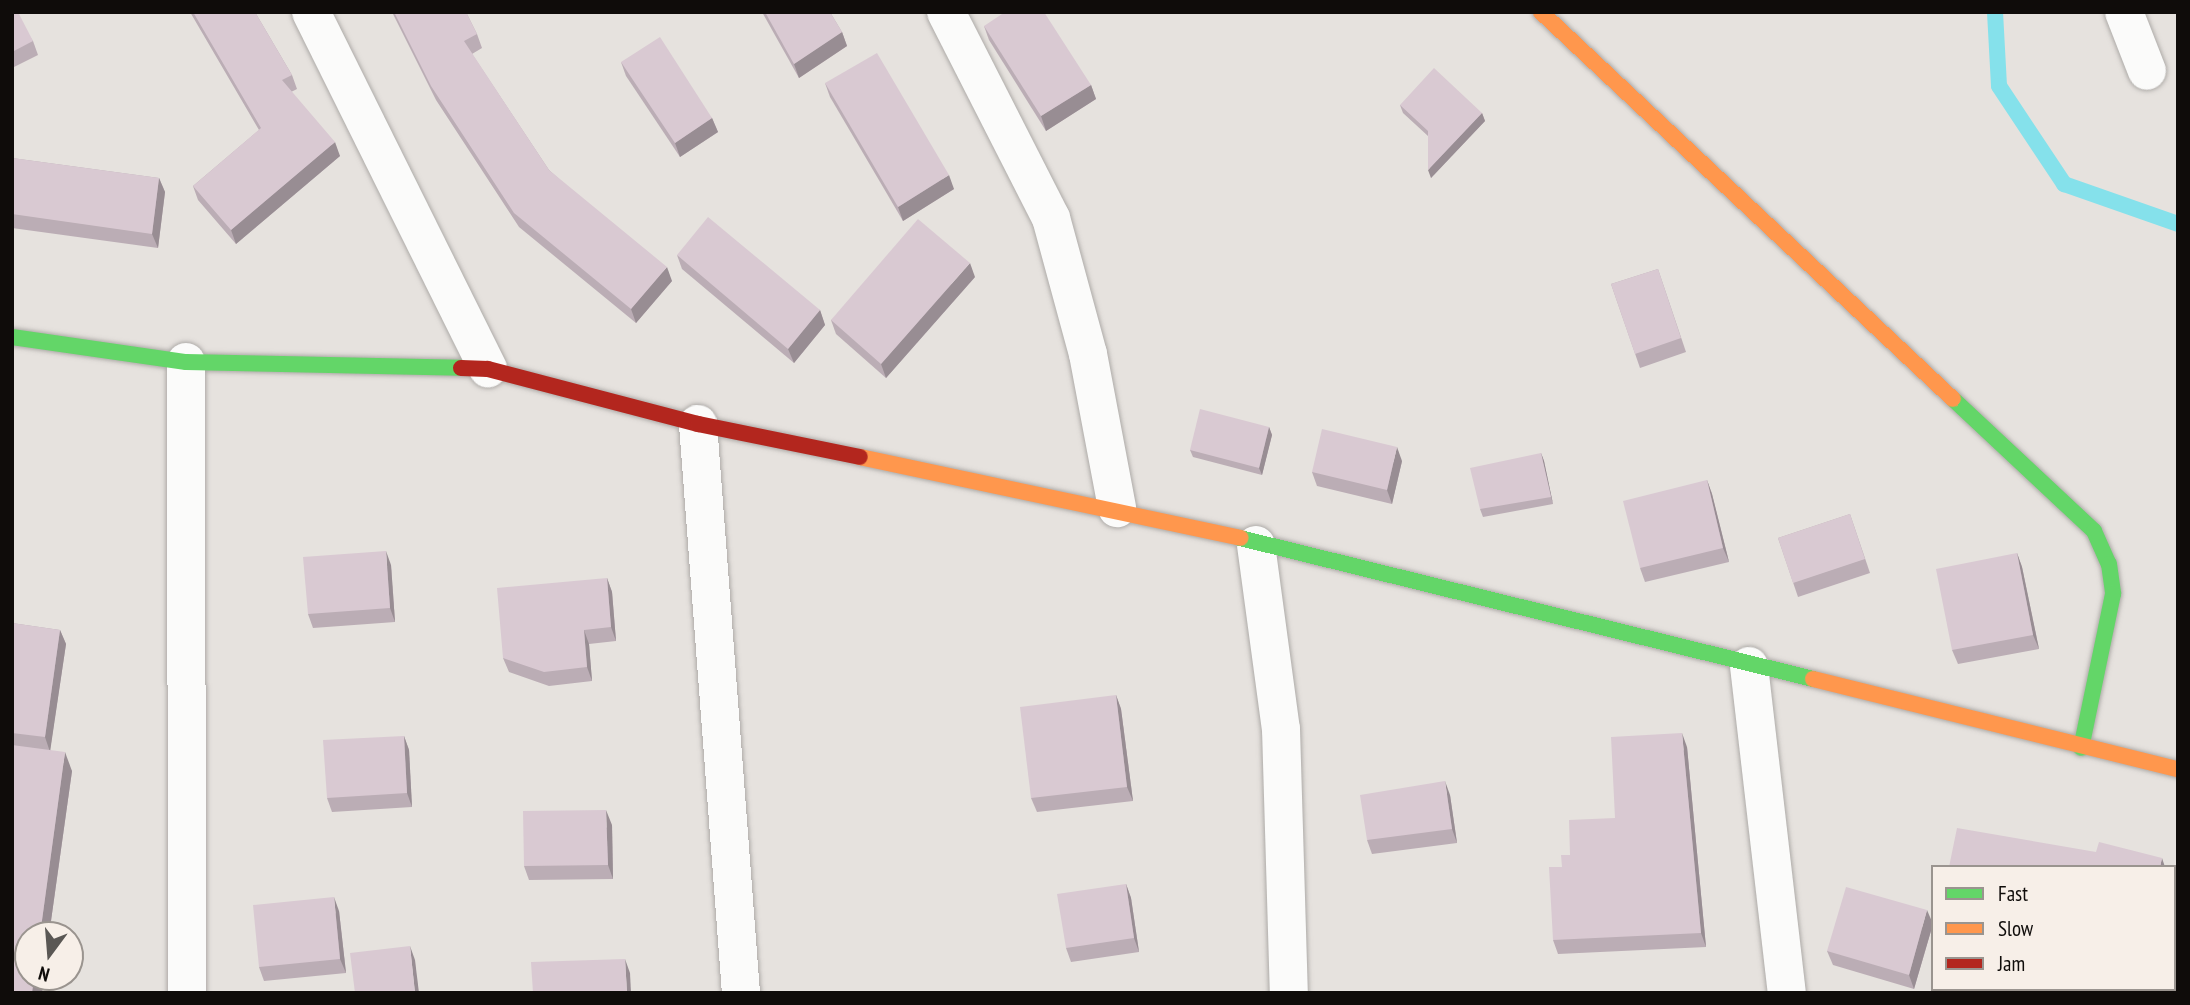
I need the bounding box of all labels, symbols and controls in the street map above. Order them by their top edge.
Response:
legend [1931,865,2176,991]
text: Fast [1998,880,2028,907]
text: Slow [1998,915,2033,942]
north arrow [14,921,84,991]
text: Jam [1998,950,2025,977]
text: N [36,961,52,987]

